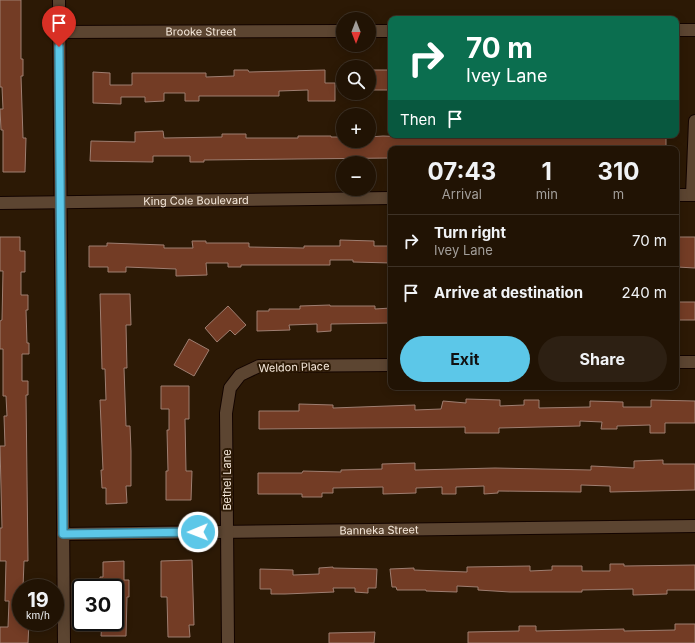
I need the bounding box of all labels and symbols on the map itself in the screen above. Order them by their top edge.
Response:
pin [42,6,76,47]
north arrow [336,12,376,52]
street label: Brooke Street [166,24,237,39]
street label: King Cole Boulevard [143,193,249,208]
street label: Weldon Place [258,359,330,375]
street label: Bethel Lane [220,449,234,511]
position arrow [177,511,219,553]
street label: Banneka Street [339,522,419,538]
speed limit sign: 30 [72,579,124,631]

